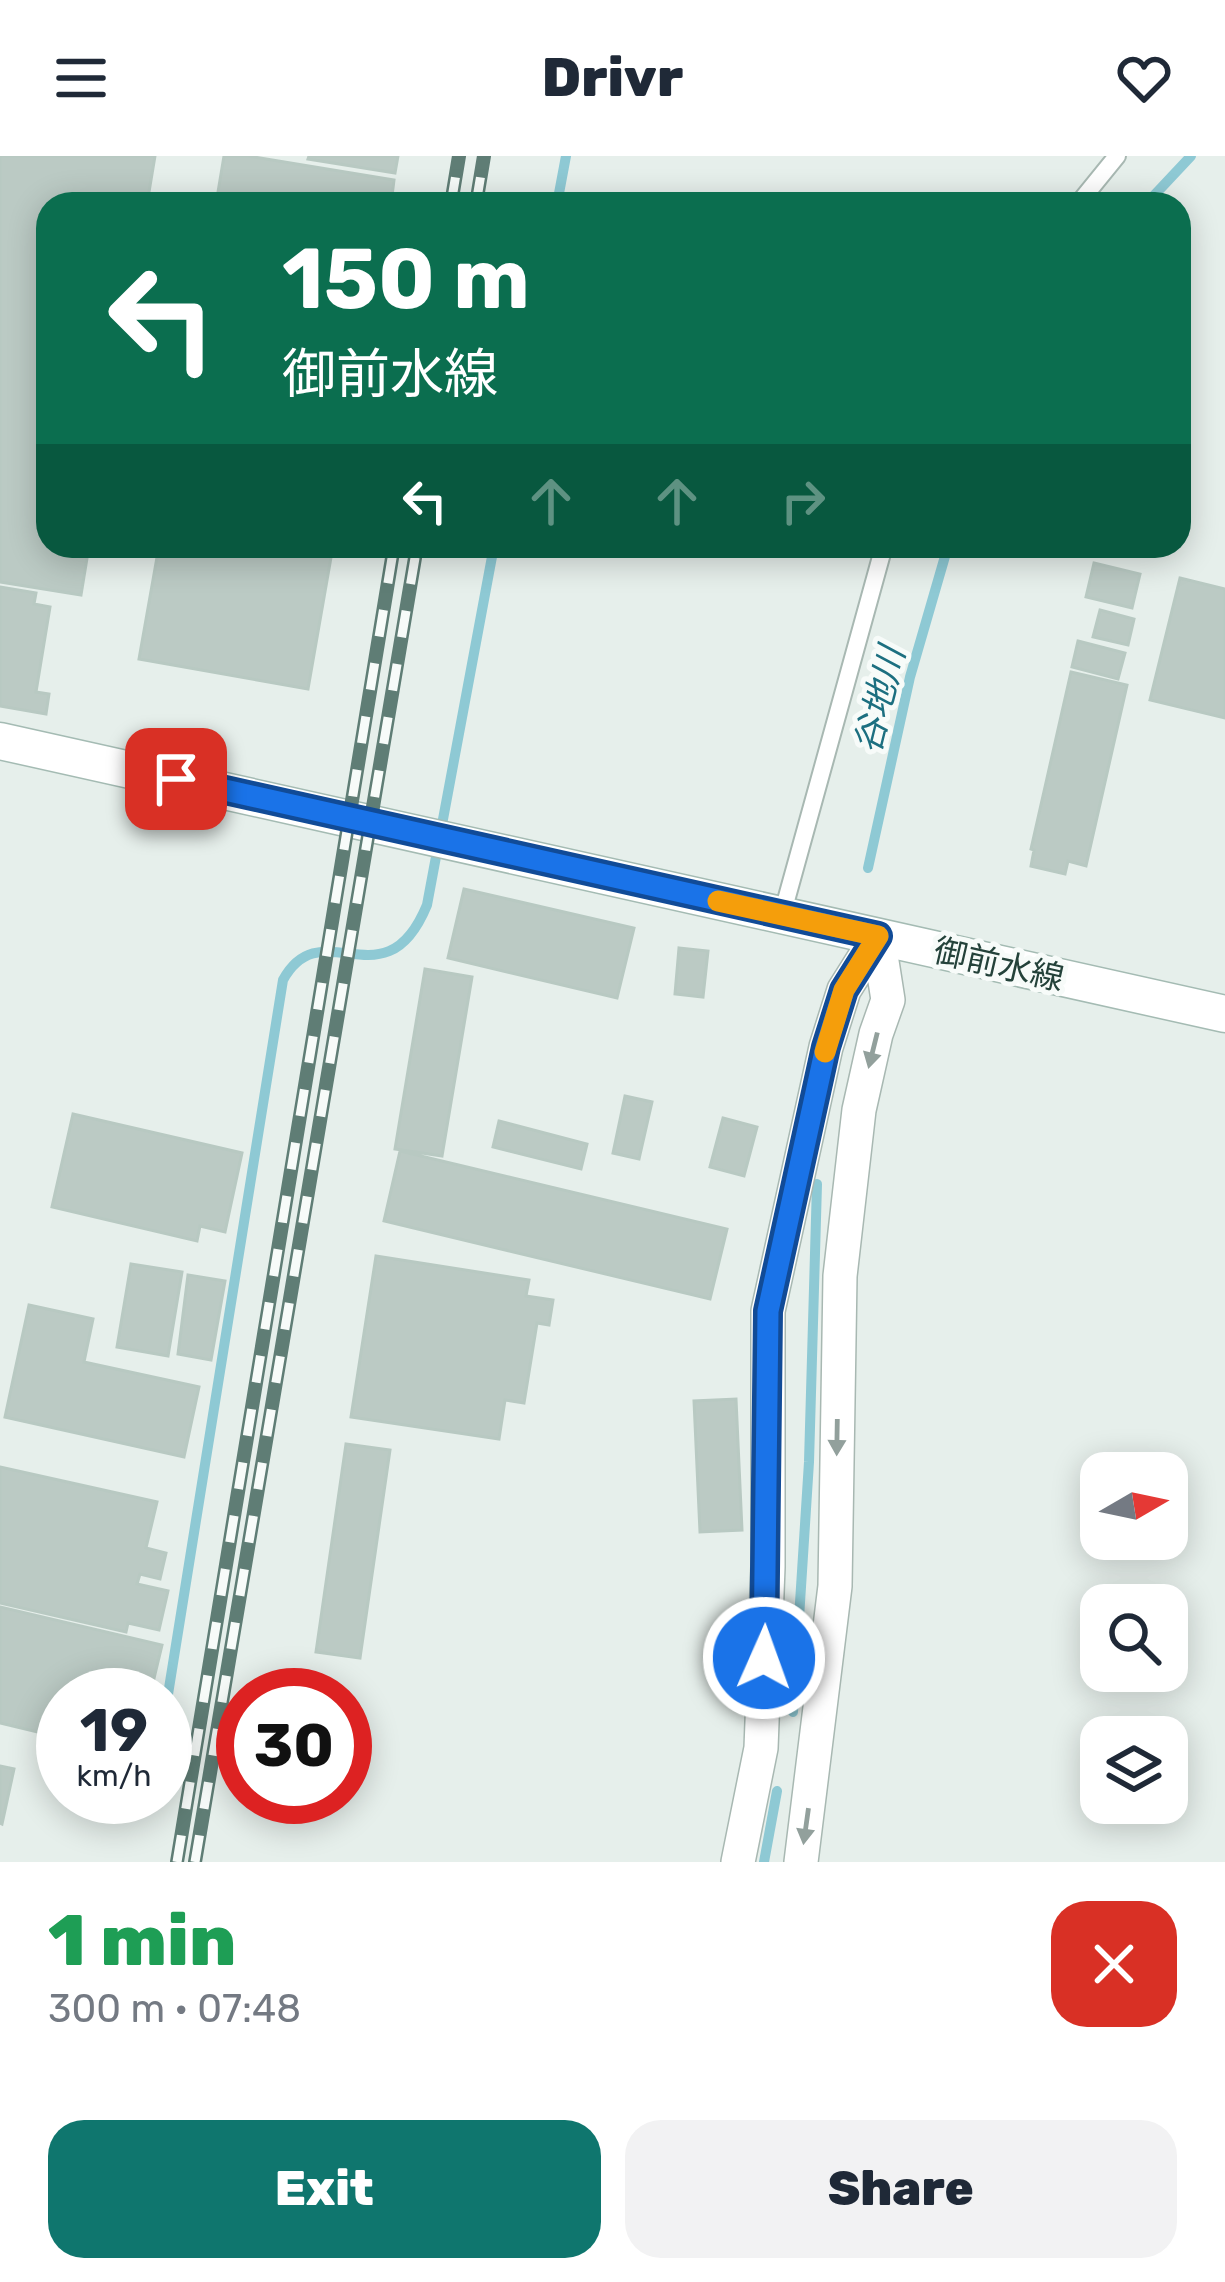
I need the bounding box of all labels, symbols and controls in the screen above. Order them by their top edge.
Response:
icon: menu [48,45,114,111]
icon: heart [1111,45,1177,111]
text: Drivr [542,46,683,110]
text: 150 m [282,229,530,329]
icon: left [84,240,240,396]
text: 御前水線 [282,343,498,407]
icon: left [392,468,458,534]
icon: ahead [518,468,584,534]
icon: ahead [644,468,710,534]
icon: right [770,468,836,534]
water label: 谷地川 [846,639,914,758]
pin [125,728,227,830]
icon: arrive [143,746,209,812]
street label: 御前水線 [930,931,1068,998]
one-way arrow [862,1032,881,1069]
one-way arrow [828,1419,847,1457]
north arrow [1080,1452,1188,1560]
map controls [1080,1452,1188,1824]
button: search [1080,1584,1188,1692]
position arrow [701,1595,827,1721]
speed limit sign: 30 [216,1668,372,1824]
text: 19 [80,1695,148,1766]
button: layers [1080,1716,1188,1824]
text: km/h [77,1758,151,1794]
one-way arrow [796,1807,815,1845]
text: 1 min [48,1898,236,1983]
button: close [1051,1901,1177,2027]
text: 300 m · 07:48 [48,1986,301,2032]
button: Exit [48,2120,601,2258]
button: Share [625,2120,1177,2258]

